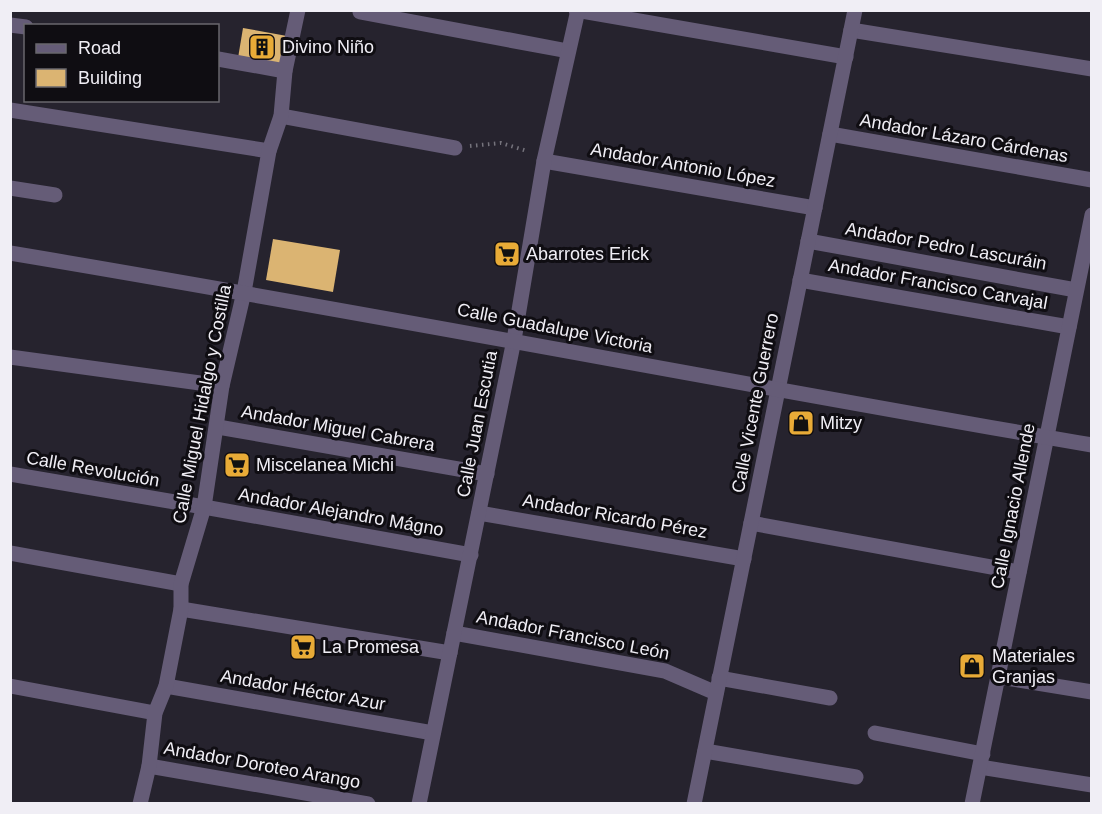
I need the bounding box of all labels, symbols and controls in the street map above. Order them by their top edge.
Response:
legend [24,24,219,102]
building icon: Divino Niño [247,32,277,62]
place label: Divino Niño [282,37,374,57]
text: Road [78,38,121,58]
text: Building [78,68,142,88]
street label: Andador Lázaro Cárdenas [858,110,1070,166]
street label: Andador Antonio López [589,139,777,191]
street label: Andador Pedro Lascuráin [844,218,1048,274]
supermarket icon: Abarrotes Erick [492,239,522,269]
place label: Abarrotes Erick [526,244,650,264]
street label: Andador Francisco Carvajal [827,255,1049,313]
street label: Calle Miguel Hidalgo y Costilla [169,282,235,525]
street label: Calle Guadalupe Victoria [456,299,655,357]
street label: Calle Vicente Guerrero [728,311,782,495]
street label: Calle Juan Escutia [453,348,501,499]
street label: Andador Miguel Cabrera [240,401,437,455]
shop icon: Mitzy [786,408,816,438]
place label: Mitzy [820,413,862,433]
street label: Calle Ignacio Allende [987,422,1039,590]
street label: Calle Revolución [25,447,161,491]
supermarket icon: Miscelanea Michi [222,450,252,480]
place label: Miscelanea Michi [256,455,394,475]
street label: Andador Alejandro Mágno [237,484,445,540]
street label: Andador Ricardo Pérez [521,490,709,542]
street label: Andador Francisco León [475,606,671,664]
supermarket icon: La Promesa [288,632,318,662]
place label: La Promesa [322,637,420,657]
place label: Materiales Granjas [992,646,1075,687]
shop icon: Materiales Granjas [957,651,987,681]
street label: Andador Héctor Azur [219,666,387,714]
street label: Andador Doroteo Arango [162,738,362,792]

